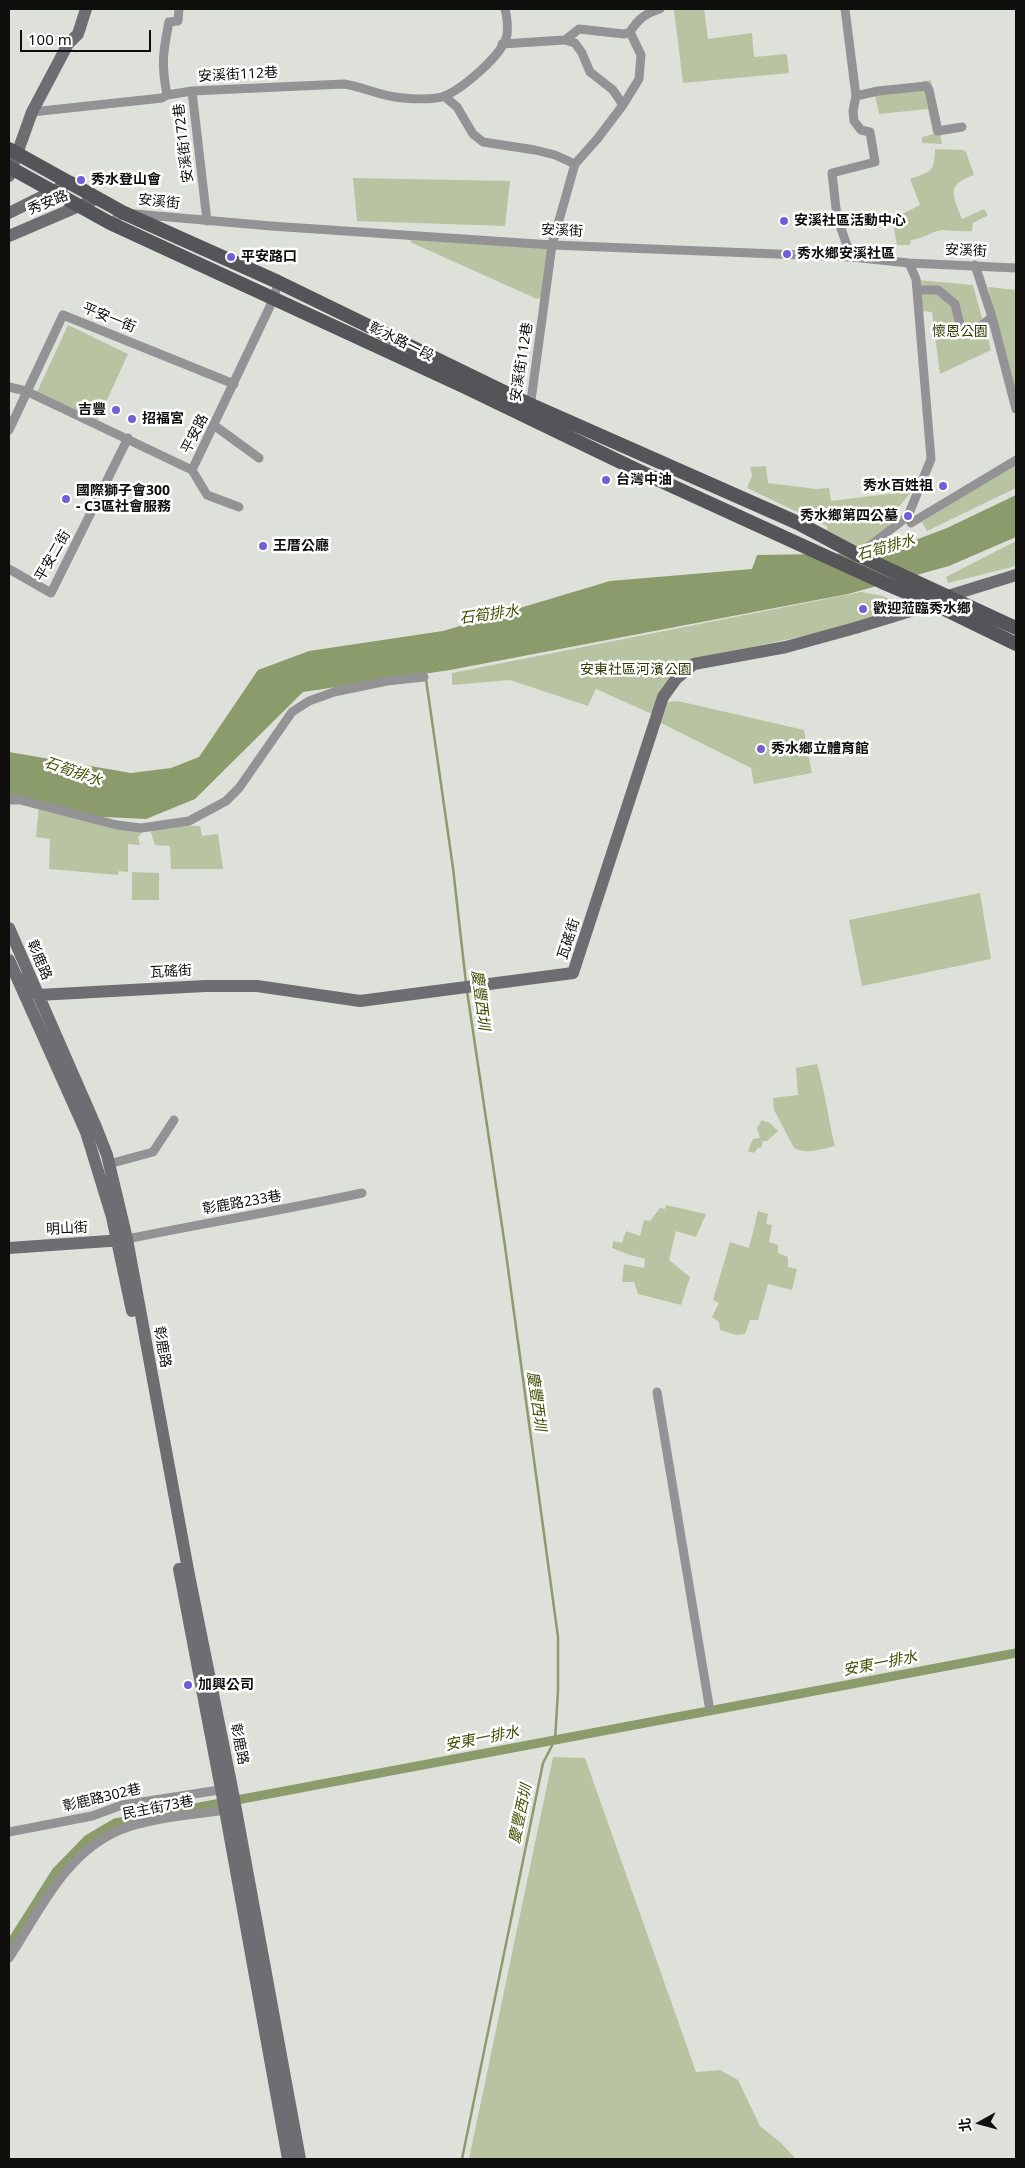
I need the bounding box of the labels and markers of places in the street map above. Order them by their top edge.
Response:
place label: 秀水登山會 [91,172,161,188]
marker: 秀水登山會 [75,174,87,186]
place label: 安溪社區活動中心 [794,213,906,229]
marker: 安溪社區活動中心 [778,215,790,227]
place label: 秀水鄉安溪社區 [797,246,895,262]
marker: 秀水鄉安溪社區 [781,248,793,260]
place label: 平安路口 [241,249,297,265]
marker: 平安路口 [225,251,237,263]
place label: 吉豐 [78,402,106,418]
marker: 吉豐 [110,404,122,416]
place label: 招福宮 [142,411,184,427]
marker: 招福宮 [126,413,138,425]
place label: 台灣中油 [616,472,672,488]
marker: 台灣中油 [600,474,612,486]
place label: 秀水百姓祖 [863,478,933,494]
marker: 秀水百姓祖 [937,480,949,492]
place label: 國際獅子會300 - C3區社會服務 [76,483,171,516]
marker: 國際獅子會300 - C3區社會服務 [60,493,72,505]
place label: 秀水鄉第四公墓 [800,508,898,524]
marker: 秀水鄉第四公墓 [902,510,914,522]
place label: 王厝公廳 [273,538,329,554]
marker: 王厝公廳 [257,540,269,552]
place label: 歡迎蒞臨秀水鄉 [873,601,971,617]
marker: 歡迎蒞臨秀水鄉 [857,603,869,615]
place label: 秀水鄉立體育館 [771,741,869,757]
marker: 秀水鄉立體育館 [755,743,767,755]
place label: 加興公司 [198,1677,254,1693]
marker: 加興公司 [182,1679,194,1691]

